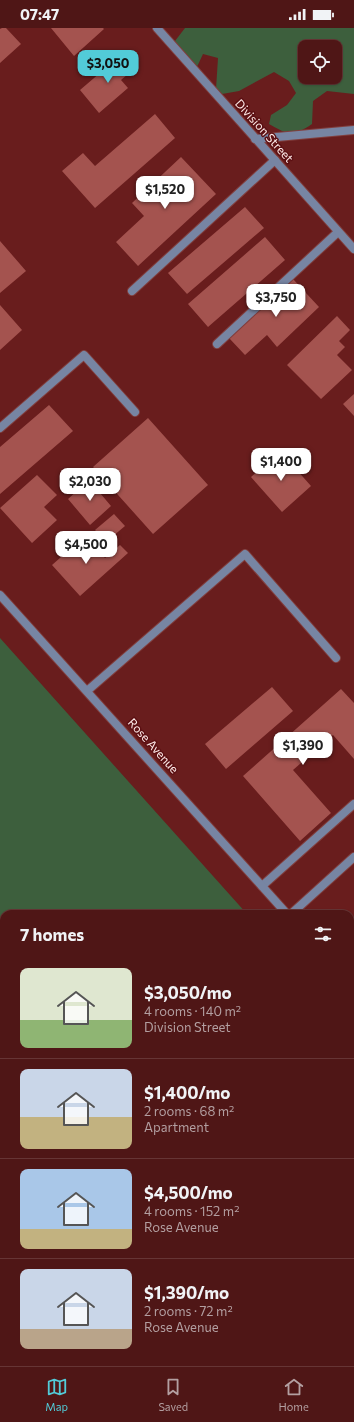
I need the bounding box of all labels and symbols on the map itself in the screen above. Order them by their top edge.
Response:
pin: $3,050 [75,50,141,84]
street label: Division Street [233,96,297,165]
pin: $1,520 [132,176,198,210]
pin: $3,750 [243,284,309,318]
pin: $1,400 [248,448,314,482]
pin: $2,030 [57,468,123,502]
pin: $4,500 [53,531,119,565]
street label: Rose Avenue [126,715,182,776]
pin: $1,390 [270,732,336,766]

